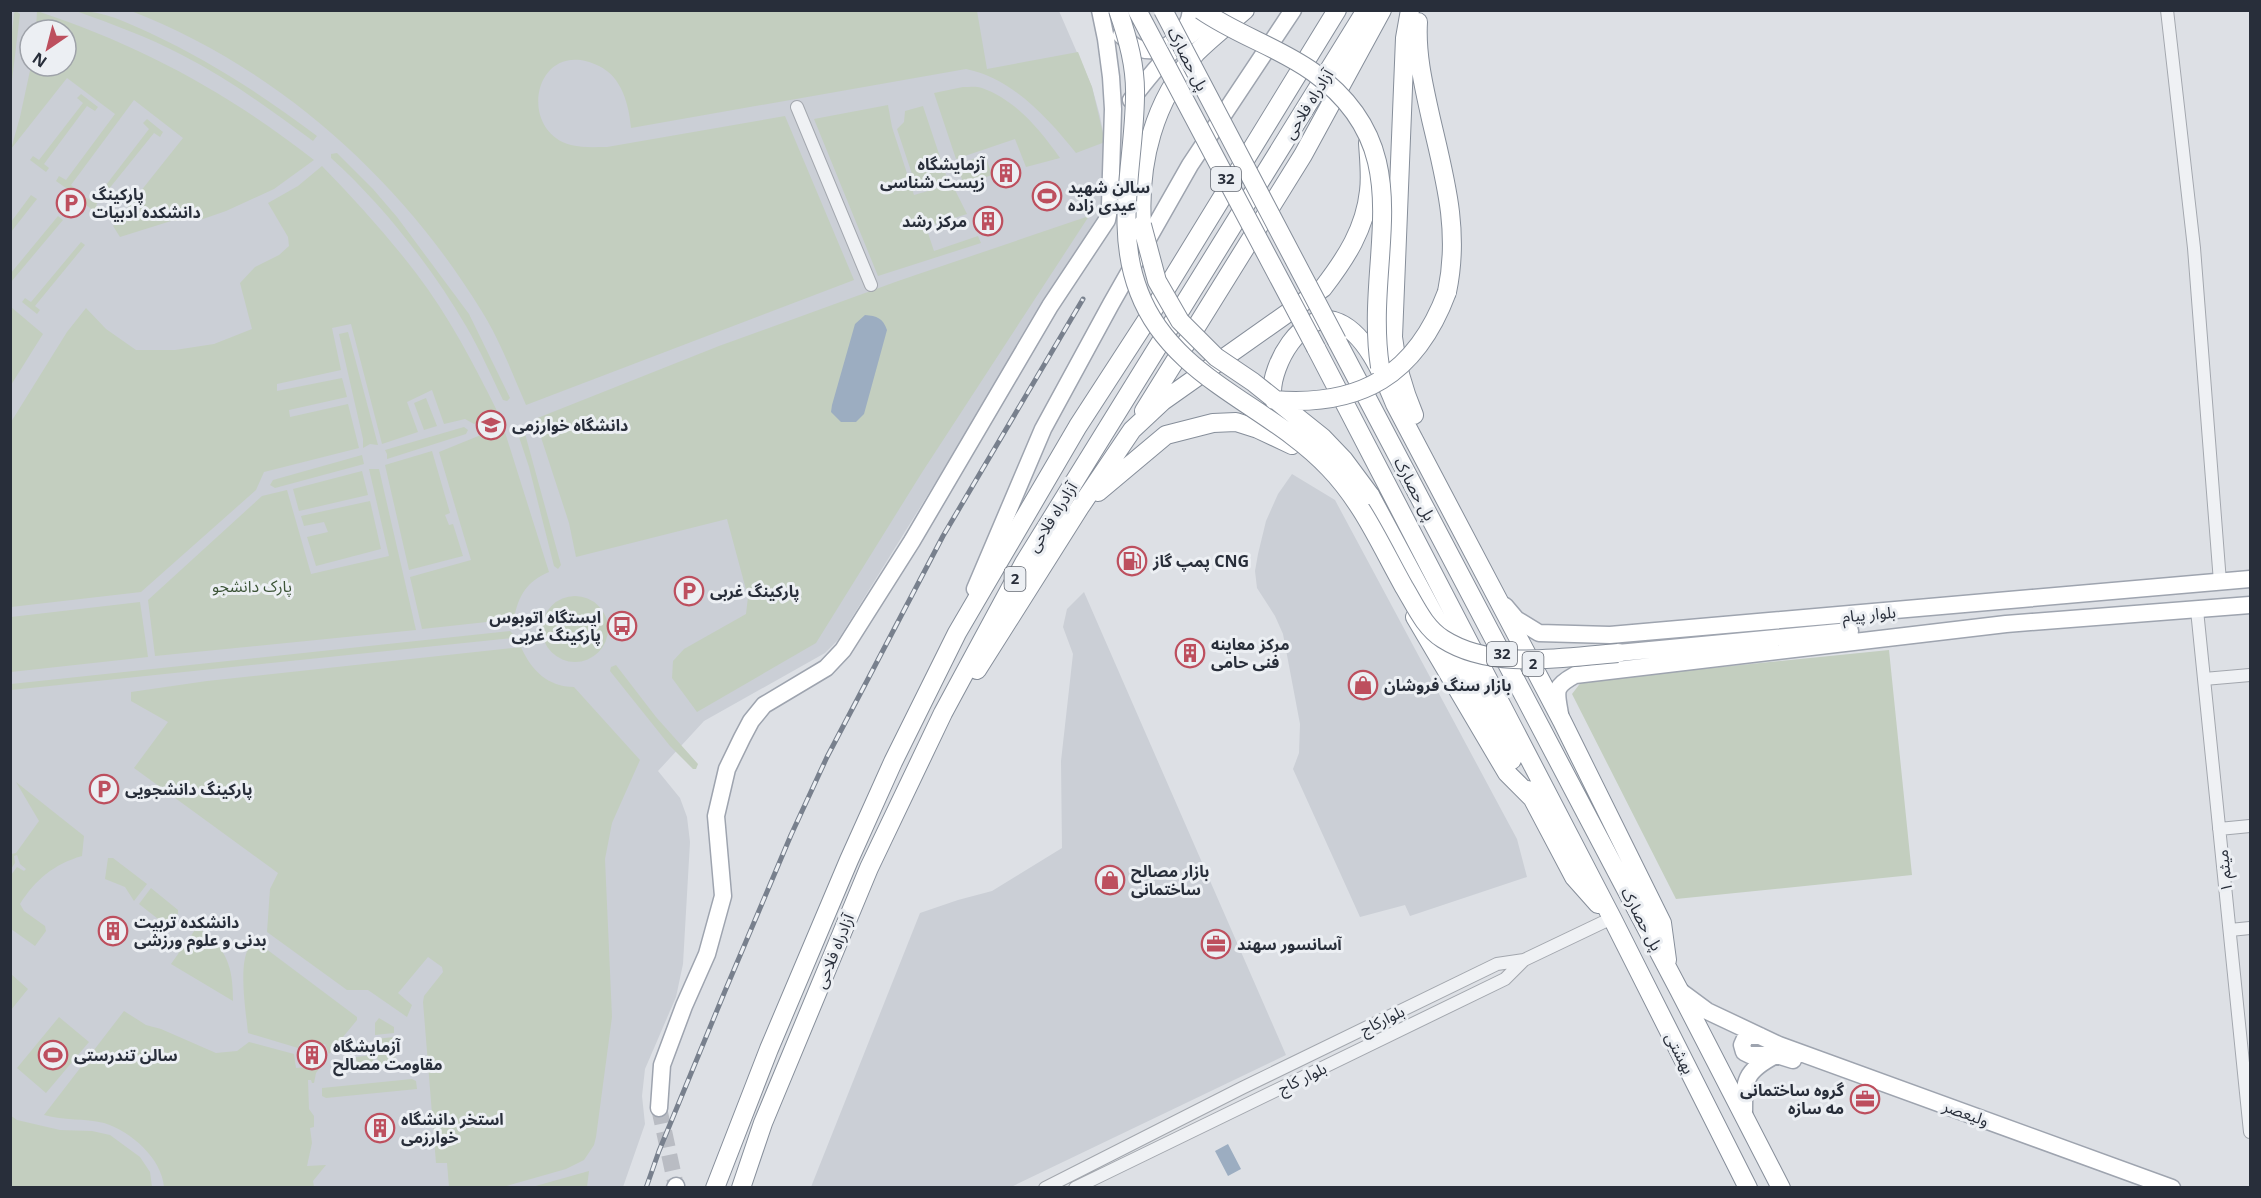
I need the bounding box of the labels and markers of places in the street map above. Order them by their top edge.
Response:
place label: آزمایشگاه زیست شناسی [880,153,986,193]
building icon: آزمایشگاه زیست شناسی [990,157,1022,189]
place label: سالن شهید عیدی زاده [1068,176,1150,216]
sports icon: سالن شهید عیدی زاده [1031,180,1063,212]
place label: پارکینگ دانشکده ادبیات [92,183,201,223]
parking icon: پارکینگ دانشکده ادبیات [55,187,87,219]
building icon: مرکز رشد [972,205,1004,237]
place label: مرکز رشد [902,210,967,232]
school or university icon: دانشگاه خوارزمی [475,409,507,441]
place label: دانشگاه خوارزمی [512,414,628,436]
fuel station icon: پمپ گاز CNG [1116,545,1148,577]
place label: پمپ گاز CNG [1152,550,1249,572]
parking icon: پارکینگ غربی [673,575,705,607]
place label: پارکینگ غربی [710,580,800,602]
place label: ایستگاه اتوبوس پارکینگ غربی [489,606,601,646]
bus stop icon: ایستگاه اتوبوس پارکینگ غربی [606,610,638,642]
place label: مرکز معاینه فنی حامی [1211,633,1290,673]
building icon: مرکز معاینه فنی حامی [1174,637,1206,669]
shop icon: بازار سنگ فروشان [1347,669,1379,701]
place label: بازار سنگ فروشان [1384,674,1512,696]
parking icon: پارکینگ دانشجویی [88,773,120,805]
place label: پارکینگ دانشجویی [125,778,253,800]
place label: بازار مصالح ساختمانی [1131,860,1209,900]
shop icon: بازار مصالح ساختمانی [1094,864,1126,896]
place label: دانشکده تربیت بدنی و علوم ورزشی [134,911,267,952]
building icon: دانشکده تربیت بدنی و علوم ورزشی [97,915,129,947]
office icon: آسانسور سهند [1200,928,1232,960]
place label: آسانسور سهند [1237,933,1343,955]
place label: آزمایشگاه مقاومت مصالح [333,1035,443,1077]
sports icon: سالن تندرستی [37,1039,69,1071]
building icon: آزمایشگاه مقاومت مصالح [296,1039,328,1071]
place label: سالن تندرستی [74,1044,178,1066]
place label: گروه ساختمانی مه سازه [1740,1079,1845,1119]
office icon: گروه ساختمانی مه سازه [1849,1083,1881,1115]
place label: استخر دانشگاه خوارزمی [401,1108,504,1148]
building icon: استخر دانشگاه خوارزمی [364,1112,396,1144]

